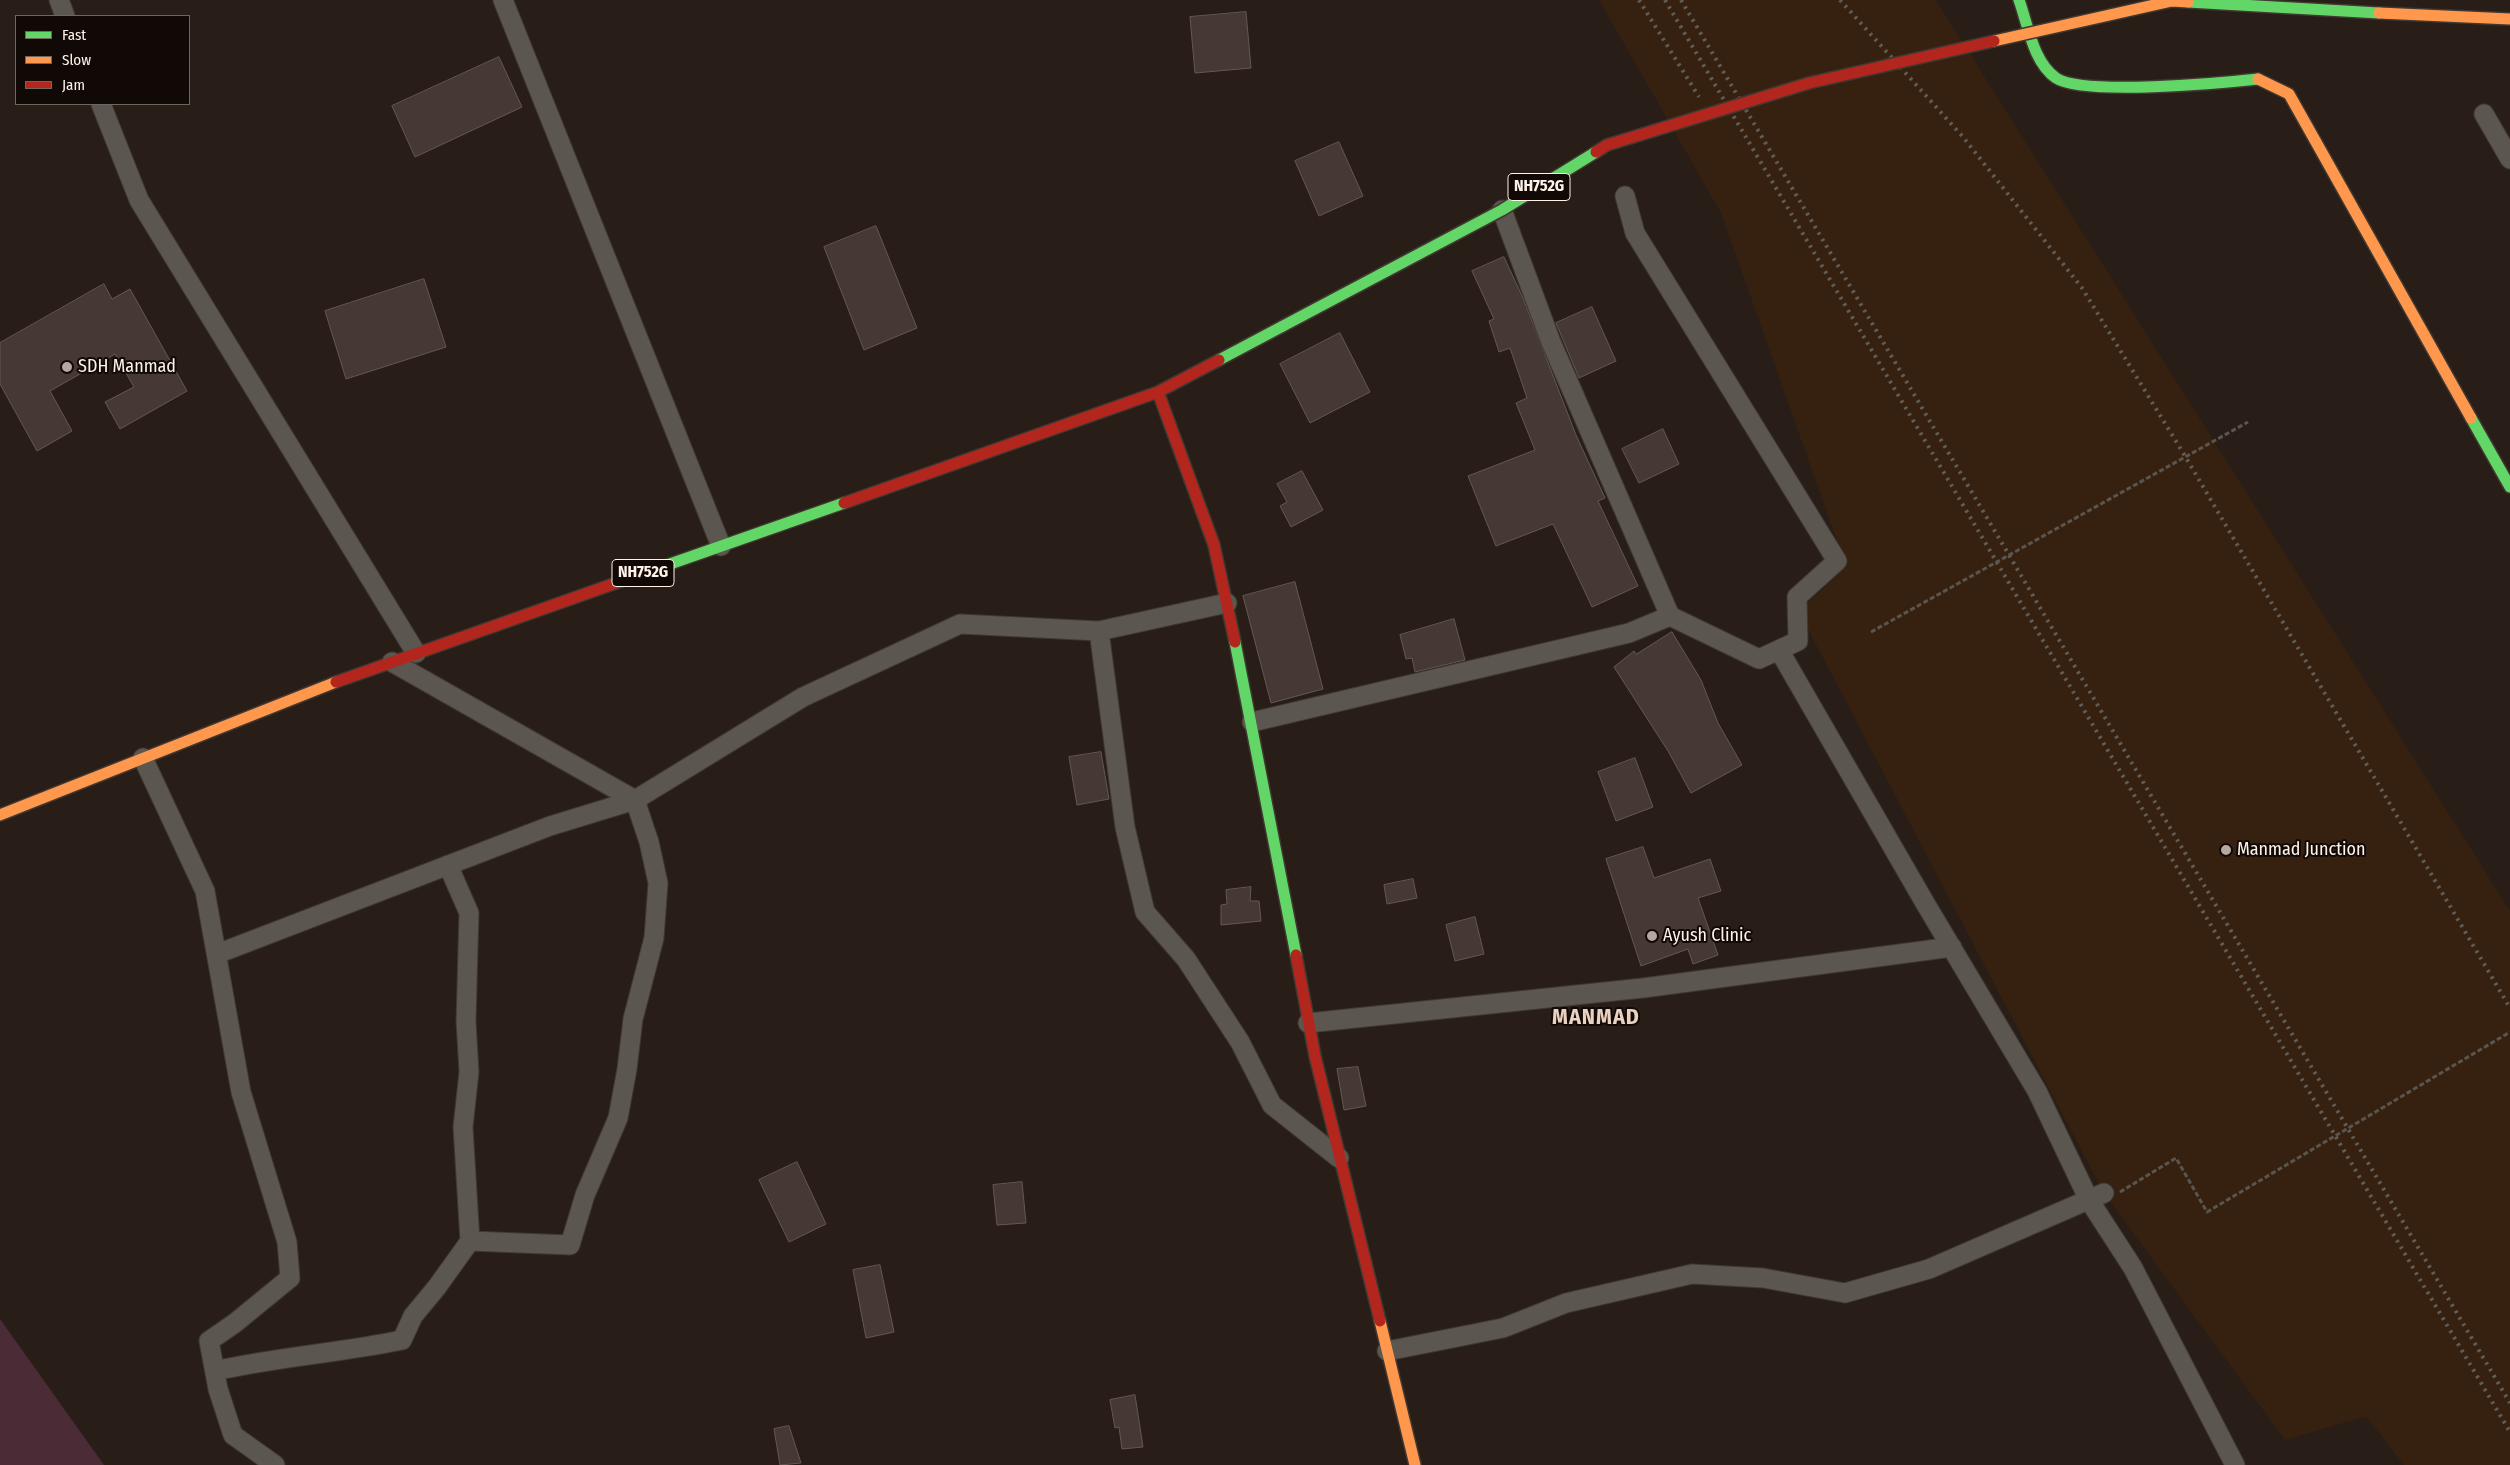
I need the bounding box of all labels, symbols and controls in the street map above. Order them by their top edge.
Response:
legend [15,15,190,105]
text: Fast [62,26,86,44]
text: Slow [62,51,91,69]
text: Jam [62,76,85,94]
road number: NH752G [1508,173,1570,200]
place label: SDH Manmad [78,356,176,378]
marker: SDH Manmad [60,360,74,374]
road number: NH752G [612,560,674,586]
place label: Manmad Junction [2237,839,2366,861]
marker: Manmad Junction [2219,843,2233,857]
place label: Ayush Clinic [1663,925,1751,947]
marker: Ayush Clinic [1645,929,1659,943]
district label: MANMAD [1551,1005,1641,1031]

